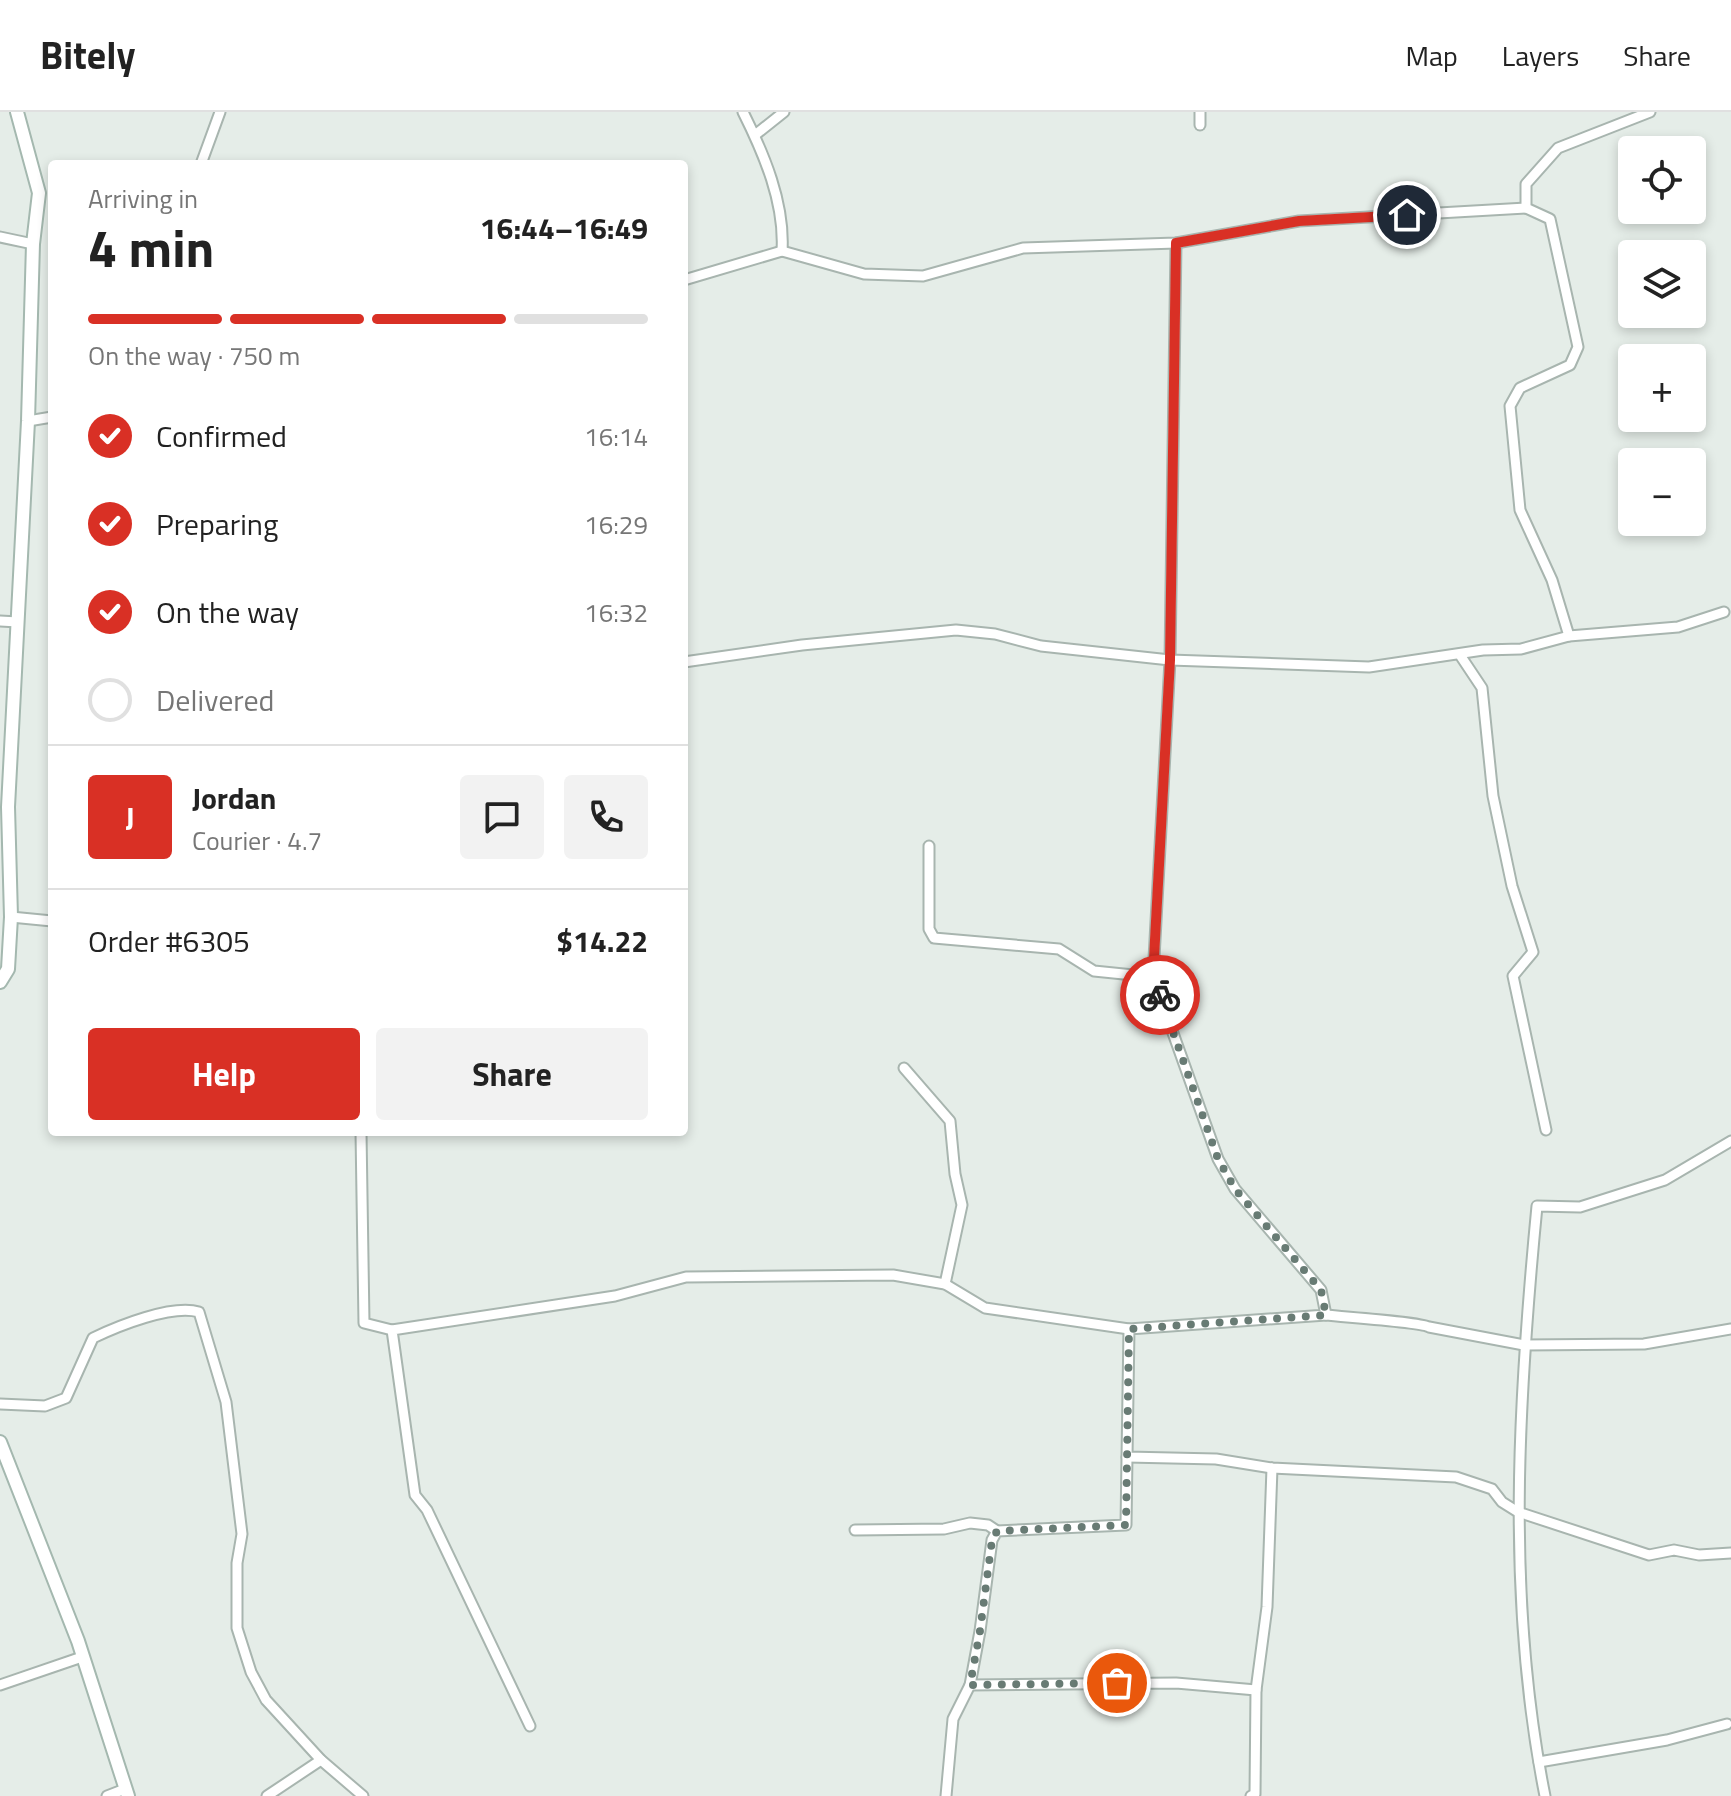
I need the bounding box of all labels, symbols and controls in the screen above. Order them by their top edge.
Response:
text: Bitely [40,26,135,84]
text: Map [1405,34,1458,77]
text: Layers [1502,34,1579,77]
text: Share [1623,34,1691,77]
map controls [1618,136,1706,536]
button: locate [1618,136,1706,224]
text: Arriving in [88,179,198,218]
pin [1373,181,1441,249]
icon: home [1385,193,1429,237]
text: 16:44–16:49 [480,205,648,251]
text: 4 min [88,208,214,287]
button: layers [1618,240,1706,328]
text: On the way · 750 m [88,336,300,375]
button: + [1618,344,1706,432]
text: Confirmed [156,413,287,459]
icon: check [88,414,132,458]
text: 16:14 [584,417,648,456]
button: − [1618,448,1706,536]
text: Preparing [156,501,278,547]
icon: check [88,502,132,546]
text: 16:29 [584,505,648,544]
text: On the way [156,589,299,635]
icon: check [88,590,132,634]
text: 16:32 [584,593,648,632]
text: Delivered [156,677,274,723]
text: Jordan [192,775,276,821]
button: chat [460,775,544,859]
button: phone [564,775,648,859]
text: J [125,794,135,840]
text: Courier · 4.7 [192,821,322,860]
text: Order #6305 [88,918,250,964]
text: $14.22 [556,918,648,964]
courier [1120,955,1200,1035]
icon: bike [1138,973,1182,1017]
button: Help [88,1028,360,1120]
button: Share [376,1028,648,1120]
pin [1083,1649,1151,1717]
icon: bag [1095,1661,1139,1705]

